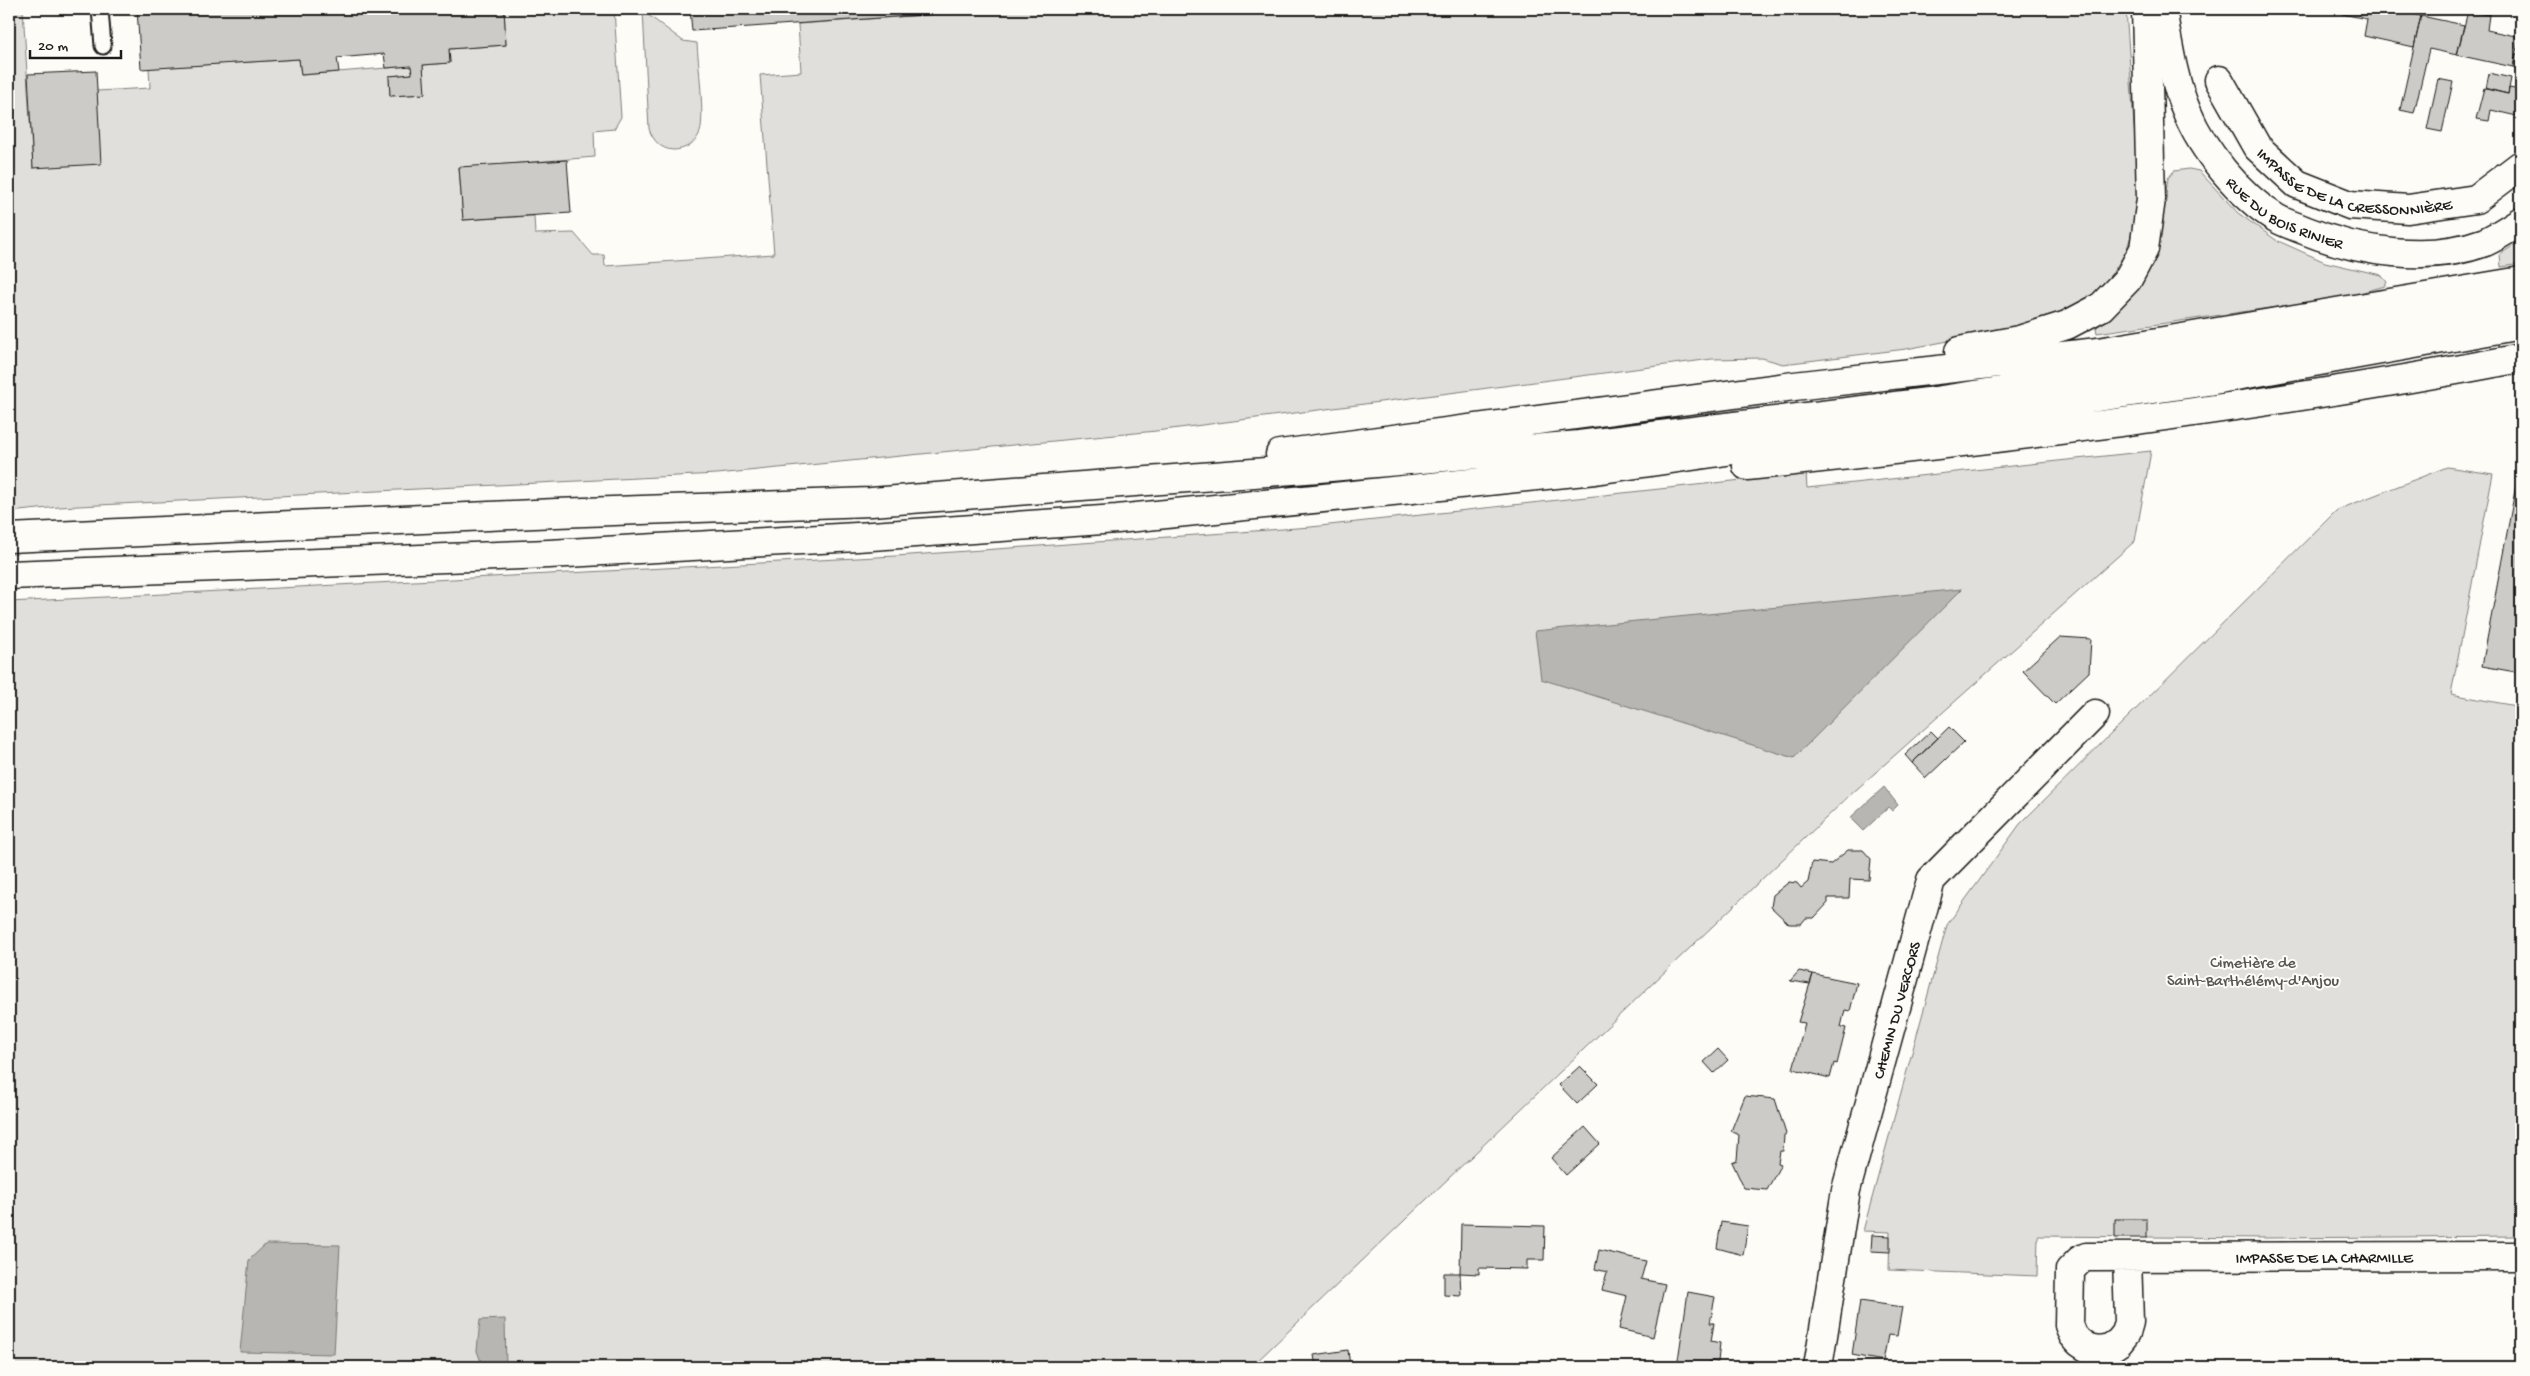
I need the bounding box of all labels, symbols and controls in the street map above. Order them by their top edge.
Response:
scale bar [30,28,121,60]
text: 20 m [38,38,68,56]
street label: IMPASSE DE LA CRESSONNIÈRE [2251,145,2455,222]
street label: RUE DU BOIS RINIER [2220,174,2345,256]
street label: CHEMIN DU VERCORS [1871,939,1927,1082]
park label: Cimetière de Saint-Barthélémy-d'Anjou [2167,955,2340,992]
street label: IMPASSE DE LA CHARMILLE [2236,1250,2414,1270]

